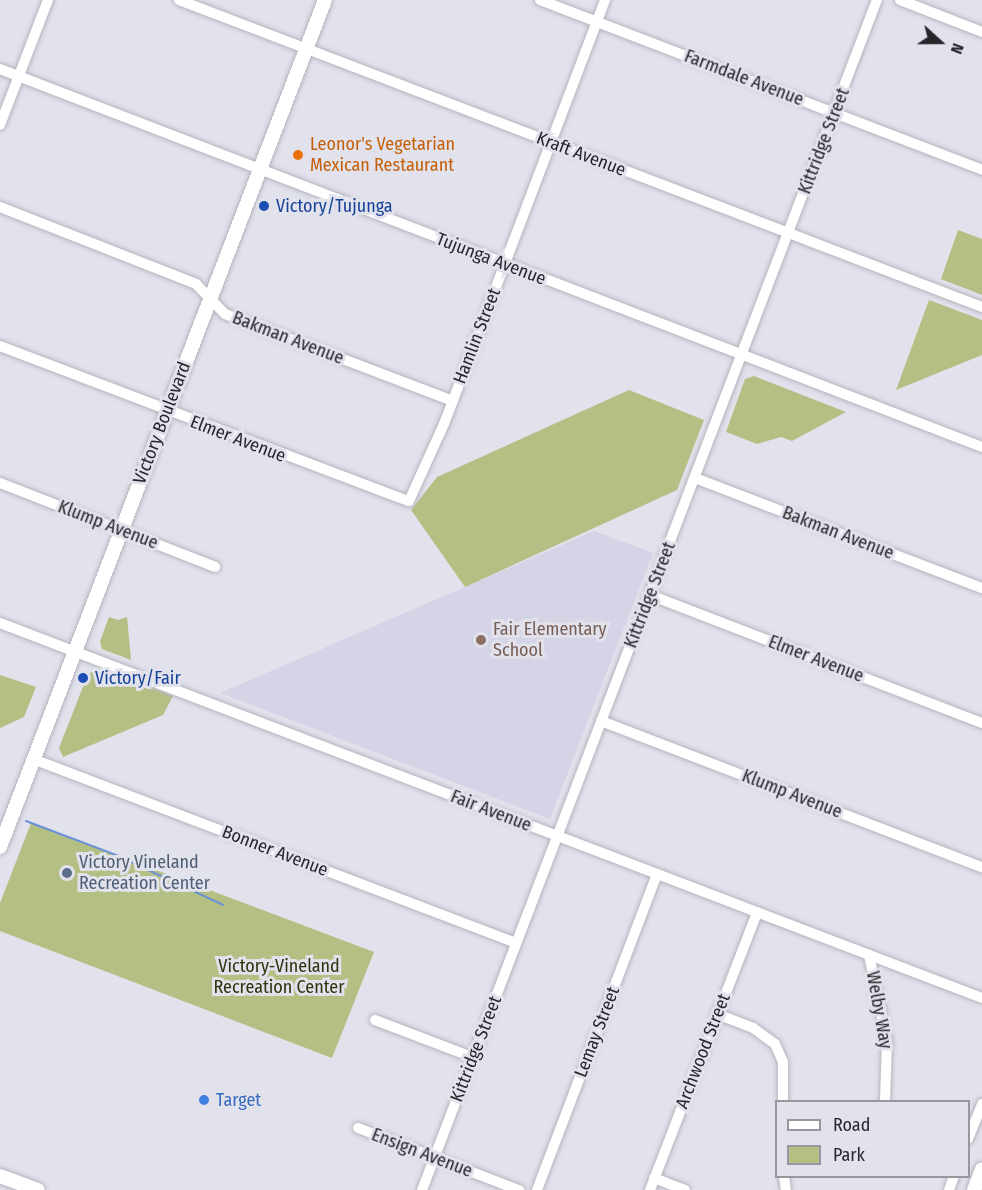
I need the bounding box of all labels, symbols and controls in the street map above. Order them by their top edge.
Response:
north arrow [910,12,970,72]
text: N [947,41,968,57]
street label: Farmdale Avenue [681,45,807,111]
street label: Kittridge Street [794,85,854,197]
street label: Kraft Avenue [533,127,629,181]
place label: Leonor's Vegetarian Mexican Restaurant [310,134,455,176]
marker: Leonor's Vegetarian Mexican Restaurant [291,148,305,162]
place label: Victory/Tujunga [276,195,393,217]
marker: Victory/Tujunga [257,199,271,213]
street label: Tujunga Avenue [433,228,549,290]
street label: Hamlin Street [449,285,505,387]
street label: Bakman Avenue [229,307,347,369]
street label: Victory Boulevard [129,359,195,487]
street label: Elmer Avenue [187,411,289,467]
street label: Klump Avenue [55,496,161,554]
street label: Bakman Avenue [779,502,897,564]
street label: Kittridge Street [620,539,680,651]
place label: Fair Elementary School [493,619,607,662]
street label: Elmer Avenue [765,631,867,687]
marker: Fair Elementary School [474,633,488,647]
place label: Victory/Fair [95,667,181,689]
marker: Victory/Fair [76,671,90,685]
street label: Klump Avenue [739,765,845,823]
street label: Fair Avenue [448,786,534,836]
street label: Bonner Avenue [219,821,331,881]
place label: Victory Vineland Recreation Center [79,852,210,894]
marker: Victory Vineland Recreation Center [60,866,74,880]
park label: Victory-Vineland Recreation Center [213,956,345,998]
street label: Welby Way [862,970,896,1050]
street label: Lemay Street [570,984,624,1080]
street label: Archwood Street [671,991,735,1111]
street label: Kittridge Street [446,993,506,1105]
place label: Target [216,1089,261,1111]
marker: Target [197,1093,211,1107]
legend [775,1100,970,1178]
text: Road [833,1114,870,1136]
street label: Ensign Avenue [369,1124,475,1182]
text: Park [833,1144,865,1166]

